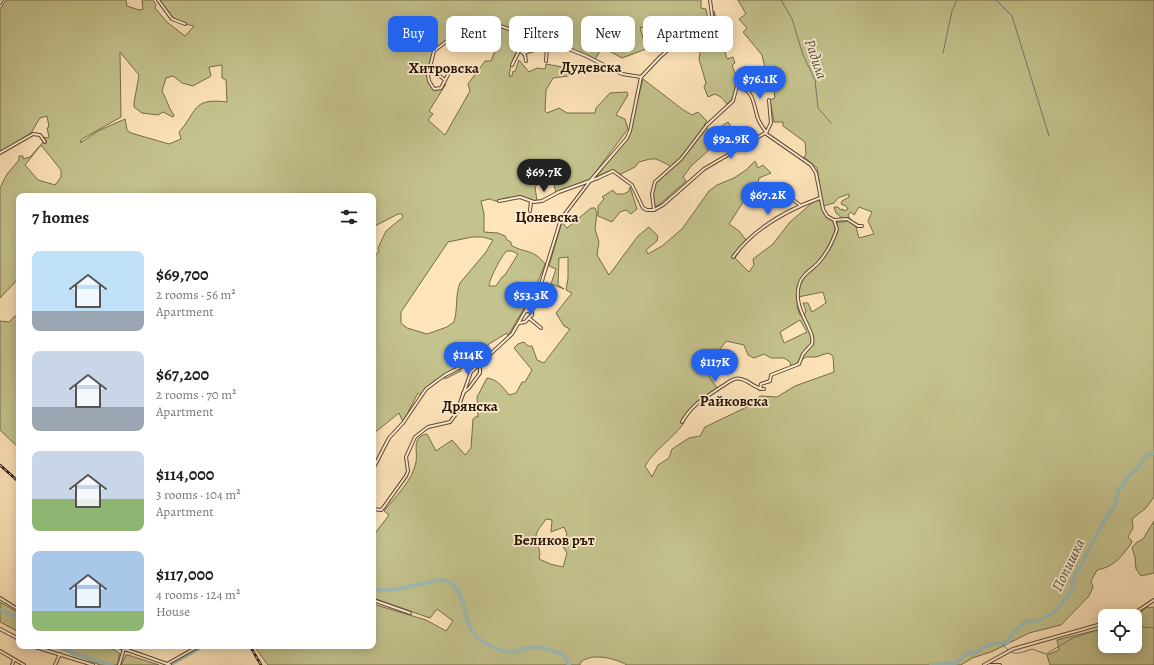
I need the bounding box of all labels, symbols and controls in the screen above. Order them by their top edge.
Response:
chip: Buy [388,16,438,52]
chip: Rent [446,16,501,52]
chip: Filters [509,16,573,52]
chip: New [581,16,635,52]
chip: Apartment [643,16,733,52]
water label: Радила [800,36,832,82]
district label: Дудевска [560,57,622,77]
district label: Хитровска [409,58,480,78]
pin: $76.1K [727,66,793,100]
text: $76.1K [743,70,777,87]
pin: $92.9K [698,126,764,160]
text: $92.9K [713,130,749,147]
pin: $69.7K [511,159,577,193]
text: $69.7K [526,163,562,180]
pin: $67.2K [735,182,801,216]
text: $67.2K [750,186,786,203]
text: 7 homes [32,206,89,229]
icon: filters [338,206,360,228]
district label: Цоневска [515,207,579,227]
text: $69,700 [156,263,209,286]
icon: home [64,267,112,315]
pin: $53.3K [498,282,564,316]
text: 2 rooms · 56 m² [156,286,236,303]
text: $53.3K [514,286,548,303]
text: Apartment [156,303,214,320]
pin: $114K [440,342,496,376]
text: $114K [453,346,483,363]
pin: $117K [687,349,743,383]
text: $117K [700,353,730,370]
text: $67,200 [156,363,209,386]
icon: home [64,367,112,415]
text: 2 rooms · 70 m² [156,386,236,403]
district label: Райковска [700,391,769,411]
district label: Дрянска [442,396,499,416]
text: Apartment [156,403,214,420]
text: $114,000 [156,463,214,486]
icon: home [64,467,112,515]
text: 3 rooms · 104 m² [156,486,240,503]
text: Apartment [156,503,214,520]
district label: Беликов рът [513,530,595,550]
water label: Попишка [1047,535,1089,595]
text: $117,000 [156,563,214,586]
icon: home [64,567,112,615]
text: 4 rooms · 124 m² [156,586,240,603]
text: House [156,603,190,620]
map controls [1098,609,1142,653]
button: locate [1098,609,1142,653]

